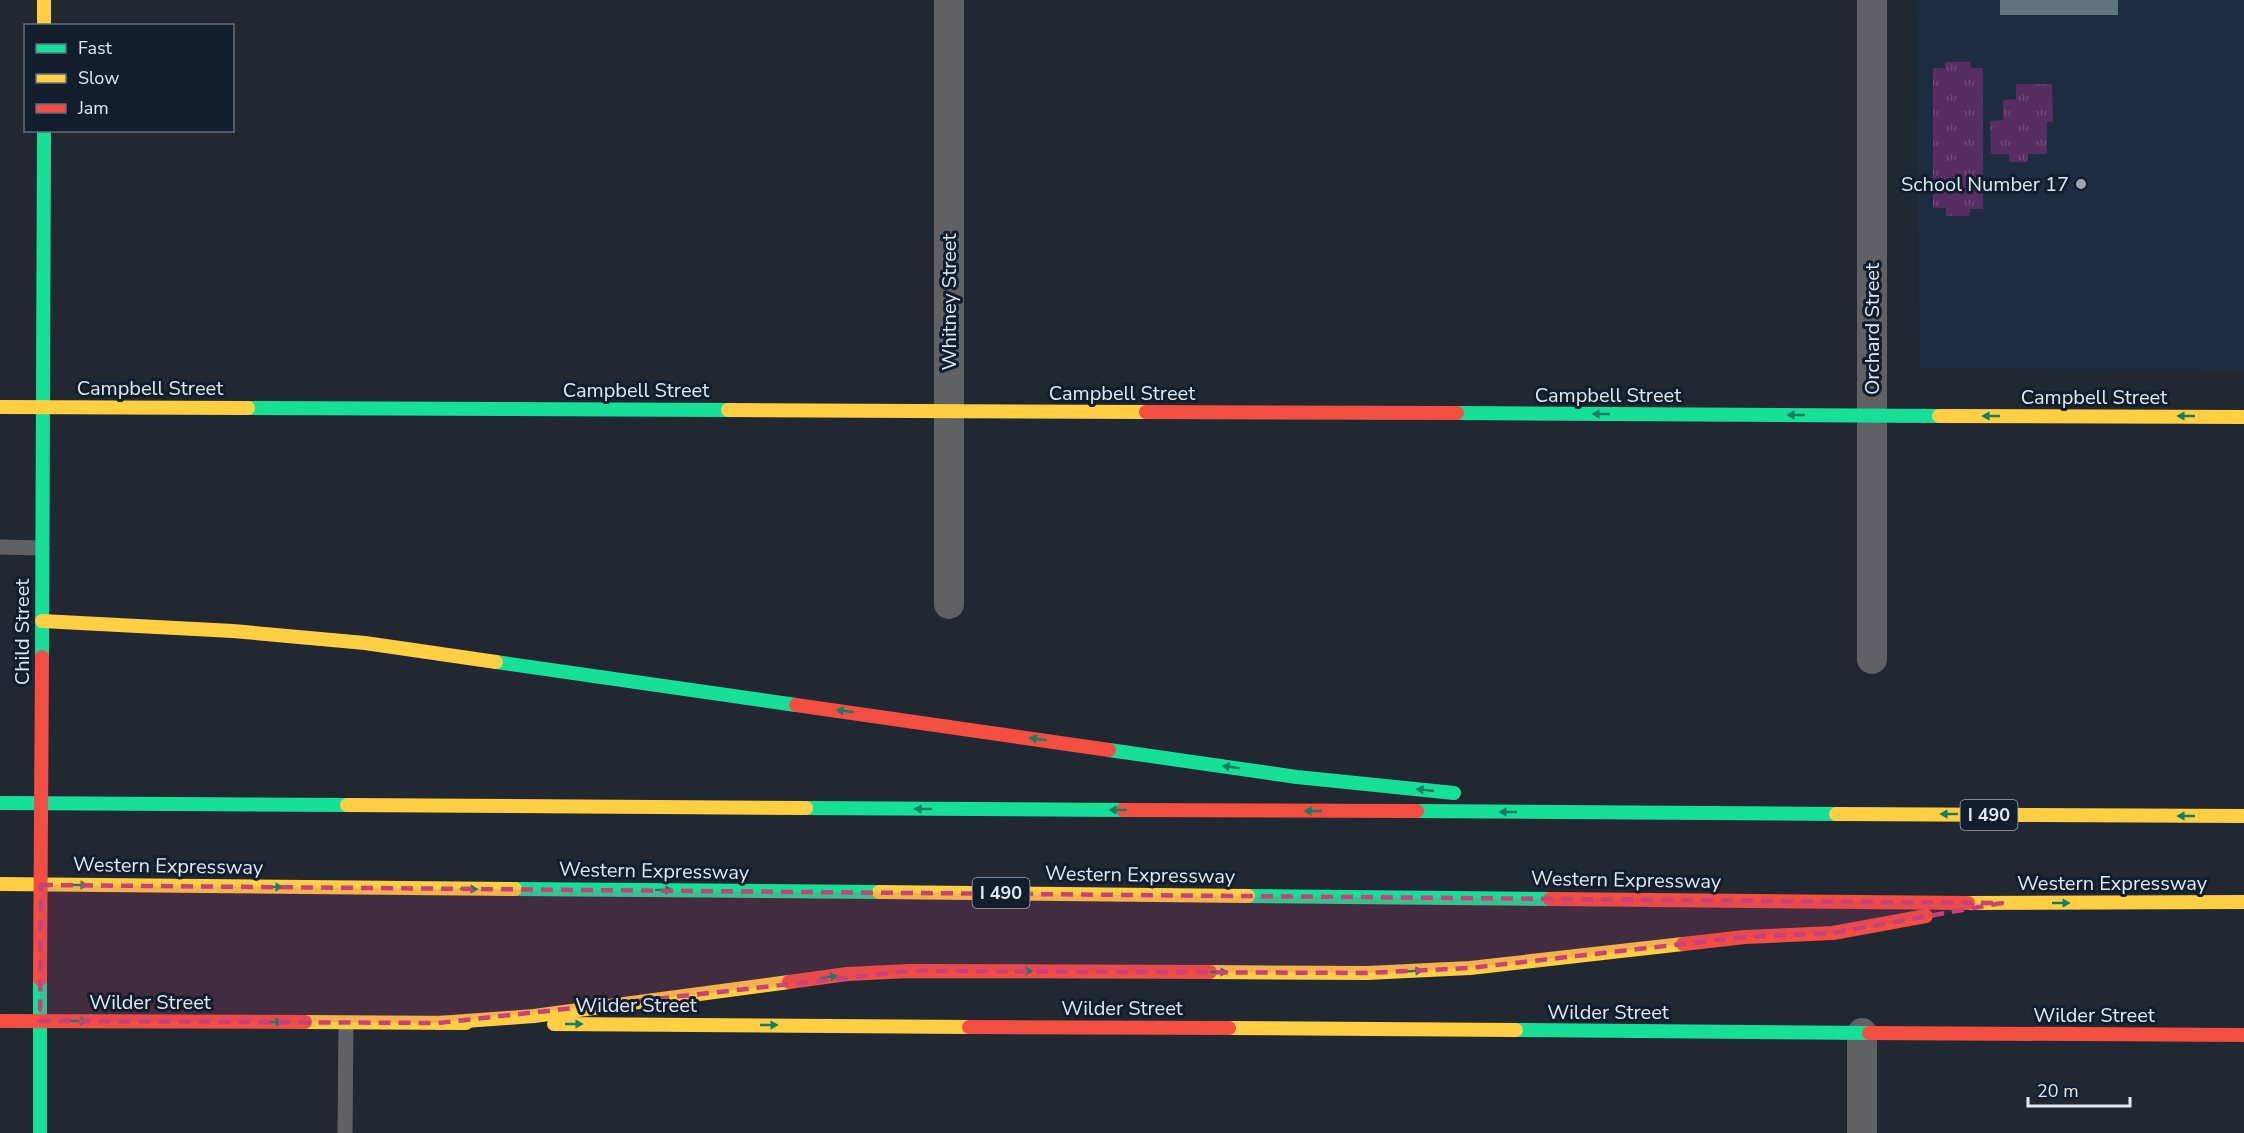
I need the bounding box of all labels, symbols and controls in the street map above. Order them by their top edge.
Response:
legend [24,24,234,132]
text: Fast [78,36,113,60]
text: Slow [78,66,119,90]
text: Jam [77,96,109,120]
place label: School Number 17 [1901,171,2069,198]
marker: School Number 17 [2074,177,2088,191]
street label: Whitney Street [936,233,963,370]
street label: Orchard Street [1859,262,1886,395]
street label: Campbell Street [77,375,224,402]
street label: Campbell Street [563,377,710,404]
street label: Campbell Street [1049,380,1196,407]
street label: Campbell Street [1535,382,1682,409]
street label: Campbell Street [2021,384,2168,411]
one-way arrow [1591,409,1610,419]
one-way arrow [1786,410,1805,420]
one-way arrow [1981,411,2000,421]
one-way arrow [2176,412,2195,421]
street label: Child Street [9,578,36,685]
one-way arrow [835,706,854,715]
one-way arrow [1028,734,1047,743]
one-way arrow [1221,762,1240,771]
one-way arrow [1415,785,1434,795]
road number: I 490 [1960,800,2018,830]
one-way arrow [913,804,932,813]
one-way arrow [1108,805,1127,815]
one-way arrow [1303,806,1322,816]
one-way arrow [1498,807,1517,817]
one-way arrow [1939,809,1958,819]
one-way arrow [2176,811,2195,821]
street label: Western Expressway [73,851,264,881]
street label: Western Expressway [559,856,750,886]
street label: Western Expressway [1045,860,1236,890]
street label: Western Expressway [1531,865,1722,895]
street label: Western Expressway [2017,870,2208,897]
road number: I 490 [972,878,1030,908]
one-way arrow [70,880,89,890]
one-way arrow [265,882,284,892]
one-way arrow [460,884,479,893]
one-way arrow [655,885,674,895]
one-way arrow [2051,898,2070,908]
one-way arrow [1015,966,1034,976]
one-way arrow [1210,967,1229,977]
one-way arrow [1405,967,1424,976]
one-way arrow [820,972,839,981]
street label: Wilder Street [89,989,212,1016]
street label: Wilder Street [575,992,698,1019]
street label: Wilder Street [1061,995,1184,1022]
street label: Wilder Street [1547,999,1670,1026]
street label: Wilder Street [2033,1002,2156,1029]
one-way arrow [70,1016,89,1026]
one-way arrow [265,1017,284,1027]
one-way arrow [565,1019,584,1029]
one-way arrow [760,1020,779,1030]
scale bar [2028,1070,2130,1108]
text: 20 m [2037,1079,2079,1103]

